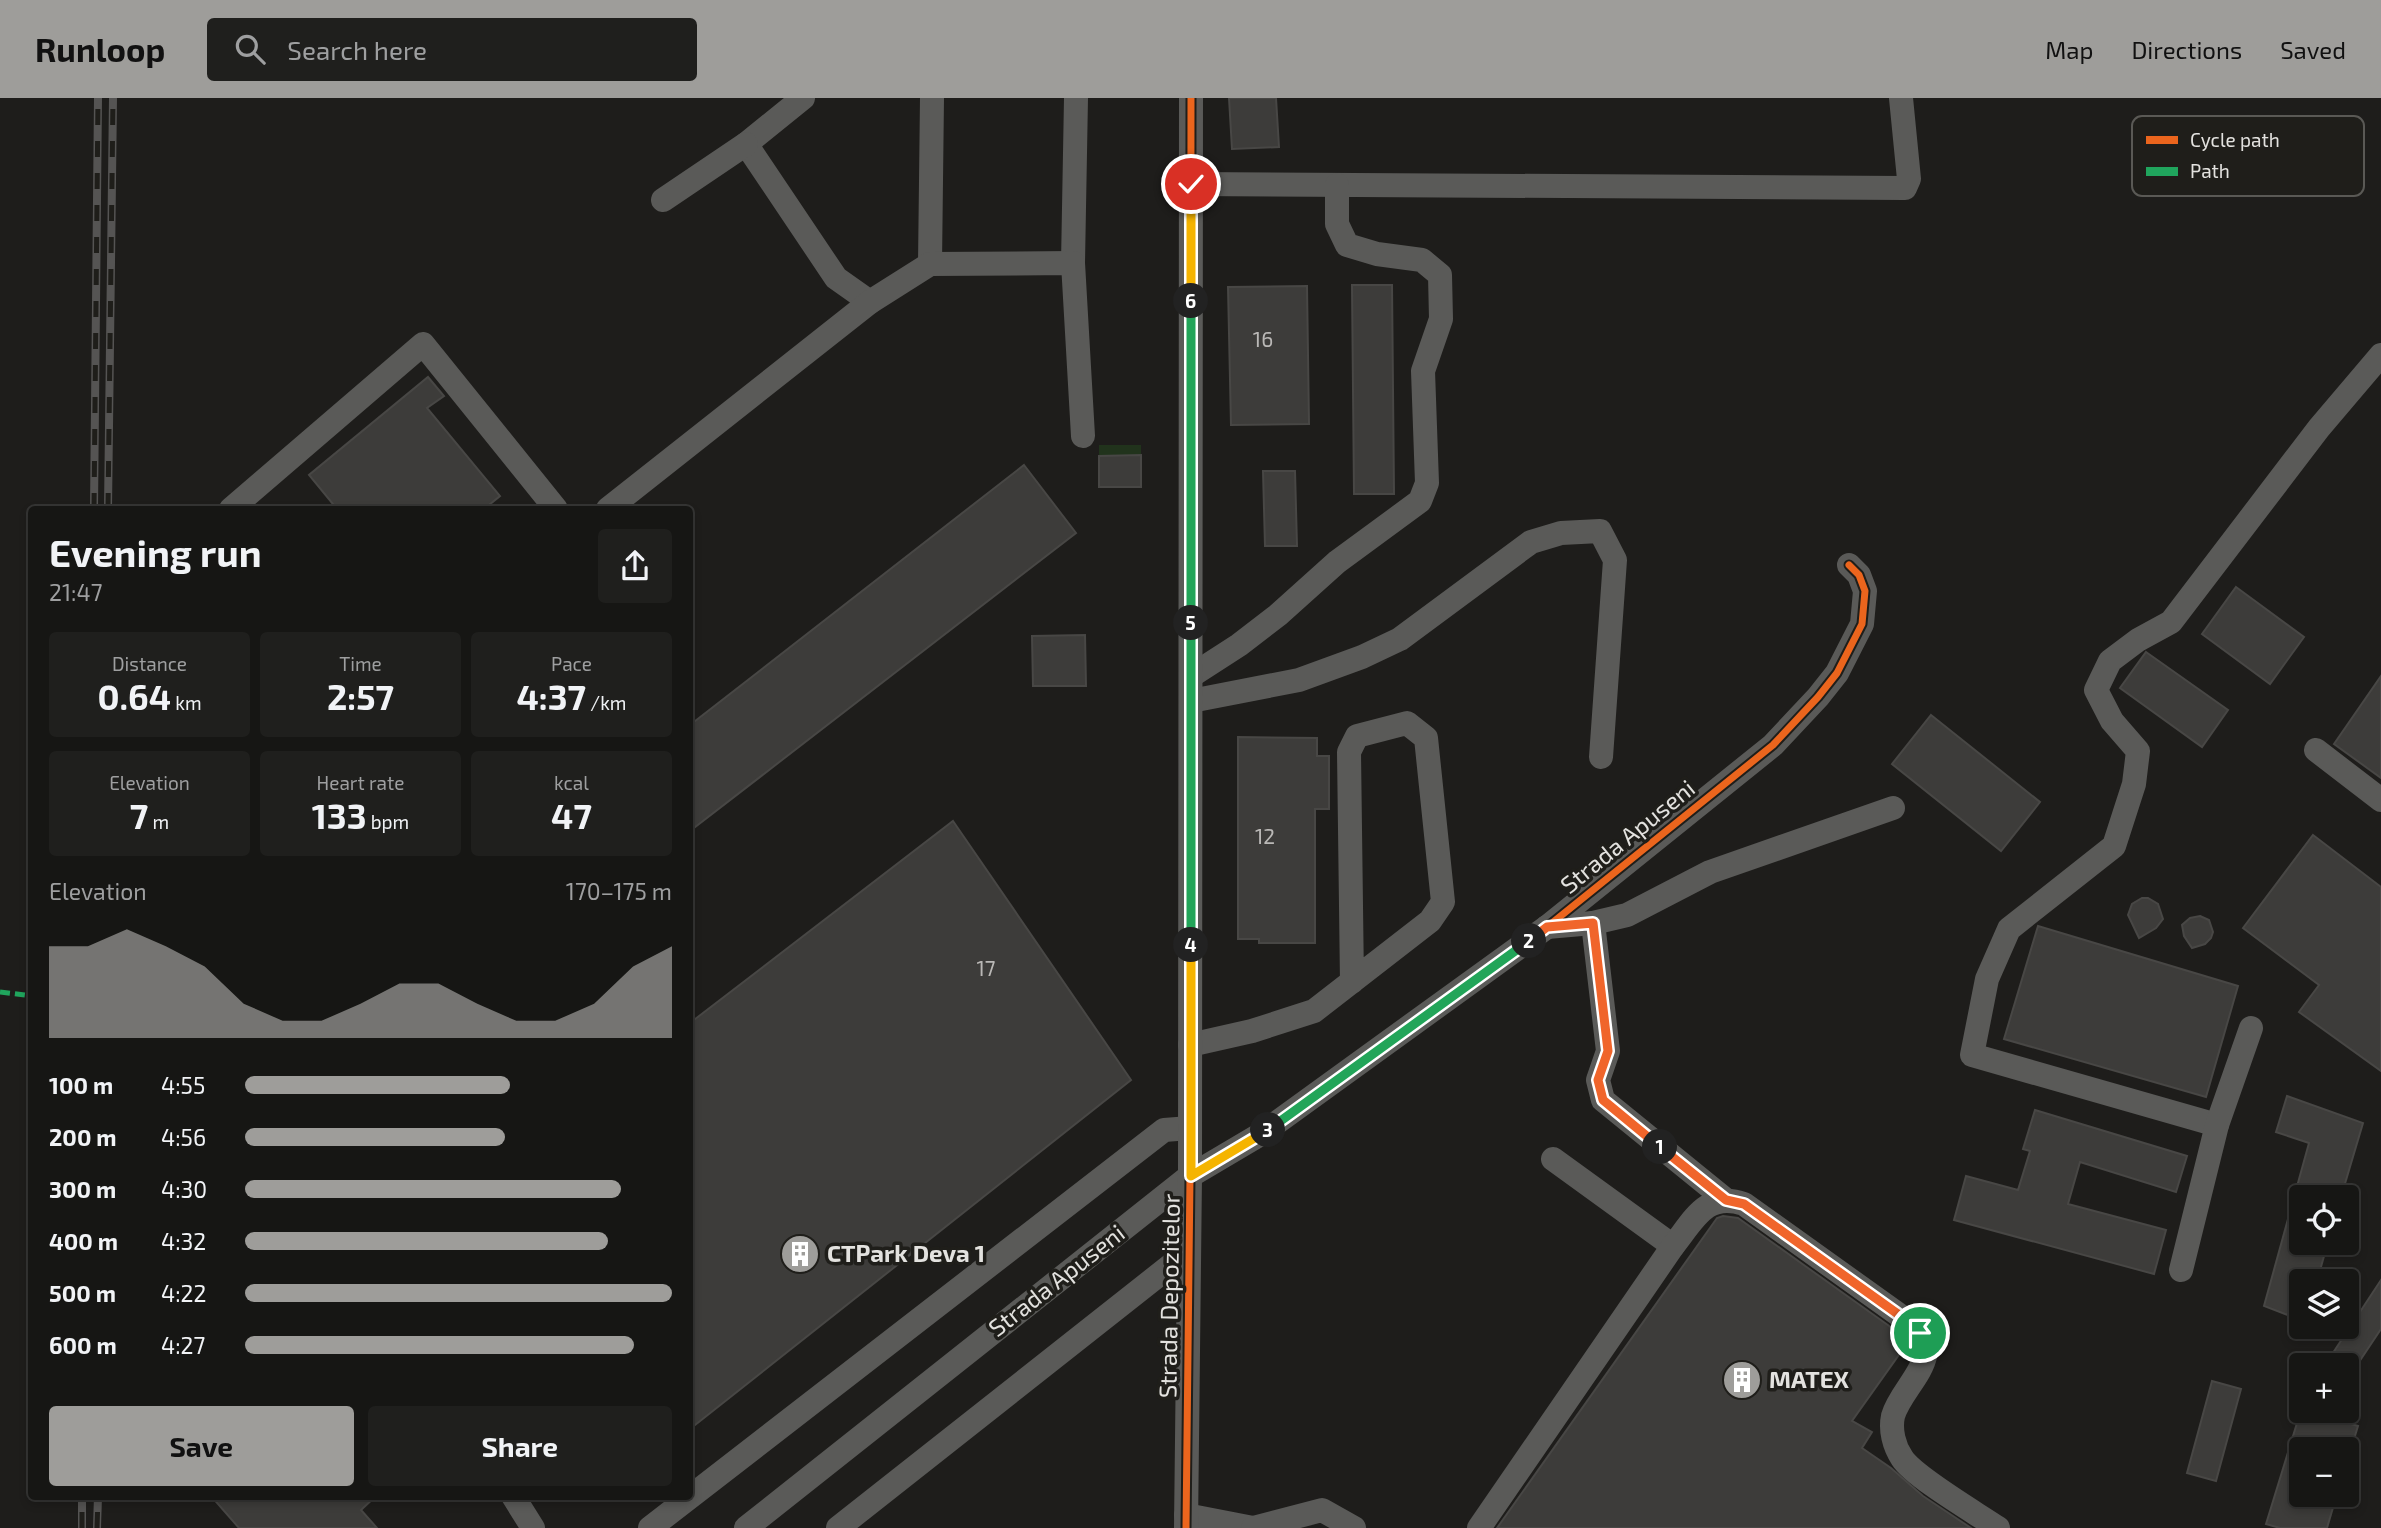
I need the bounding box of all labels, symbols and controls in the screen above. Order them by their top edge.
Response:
search box [207,18,697,81]
text: Runloop [35,29,165,69]
icon: search [231,30,269,68]
text: Search here [287,34,427,65]
text: Map [2045,35,2093,64]
text: Directions [2131,35,2242,64]
text: Saved [2280,35,2346,64]
legend [2132,116,2364,196]
text: Cycle path [2190,128,2280,151]
pin [1161,154,1221,214]
text: Path [2190,159,2230,182]
icon: check [1172,165,1210,203]
pin: 6 [1174,284,1208,318]
text: 6 [1185,289,1196,312]
house number: 16 [1253,326,1273,351]
text: Evening run [49,529,262,575]
button: share [598,529,672,603]
text: 21:47 [49,578,102,606]
pin: 5 [1174,606,1208,640]
text: 5 [1185,611,1196,634]
text: Distance [112,652,187,675]
text: Time [339,652,382,675]
text: Pace [551,652,592,675]
text: 0.64 [97,675,171,717]
text: 2:57 [327,675,394,717]
text: 4:37 [516,675,586,717]
text: km [171,691,202,714]
text: /km [586,691,627,714]
text: Elevation [109,771,190,794]
text: Heart rate [317,771,404,794]
text: kcal [554,771,589,794]
street label: Strada Apuseni [1554,773,1700,899]
text: 7 [130,794,148,836]
text: 133 [312,794,367,836]
text: 47 [551,794,592,836]
text: m [148,810,169,833]
text: bpm [367,810,409,833]
house number: 12 [1255,823,1275,848]
text: Elevation [49,877,147,905]
text: 170–175 m [566,877,672,905]
pin: 2 [1512,924,1546,958]
pin: 4 [1174,928,1208,962]
text: 2 [1523,929,1534,952]
text: 4 [1184,933,1197,956]
house number: 17 [976,955,996,980]
text: 100 m [49,1071,113,1099]
text: 4:55 [161,1071,205,1099]
pin: 3 [1250,1112,1286,1148]
text: 3 [1262,1118,1273,1141]
text: 200 m [49,1123,117,1151]
text: 4:56 [161,1123,206,1151]
pin: 1 [1642,1130,1678,1164]
text: 1 [1655,1135,1664,1158]
text: 300 m [49,1175,116,1203]
text: 4:30 [161,1175,207,1203]
map controls [2289,1185,2359,1507]
button: locate [2289,1185,2359,1255]
street label: Strada Depozitelor [1152,1193,1185,1398]
street label: Strada Apuseni [982,1218,1130,1342]
text: 400 m [49,1227,118,1255]
text: 4:32 [161,1227,206,1255]
building icon: CTPark Deva 1 [779,1233,821,1275]
place label: CTPark Deva 1 [827,1238,985,1267]
button: layers [2289,1269,2359,1339]
text: 500 m [49,1279,116,1307]
text: 4:22 [161,1279,206,1307]
pin [1890,1303,1950,1363]
icon: arrive [1901,1314,1939,1352]
text: 600 m [49,1331,117,1359]
text: 4:27 [161,1331,205,1359]
button: + [2289,1353,2359,1423]
building icon: MATEX [1721,1359,1763,1401]
place label: MATEX [1769,1364,1850,1393]
button: Save [49,1406,354,1486]
button: Share [368,1406,672,1486]
button: − [2289,1437,2359,1507]

